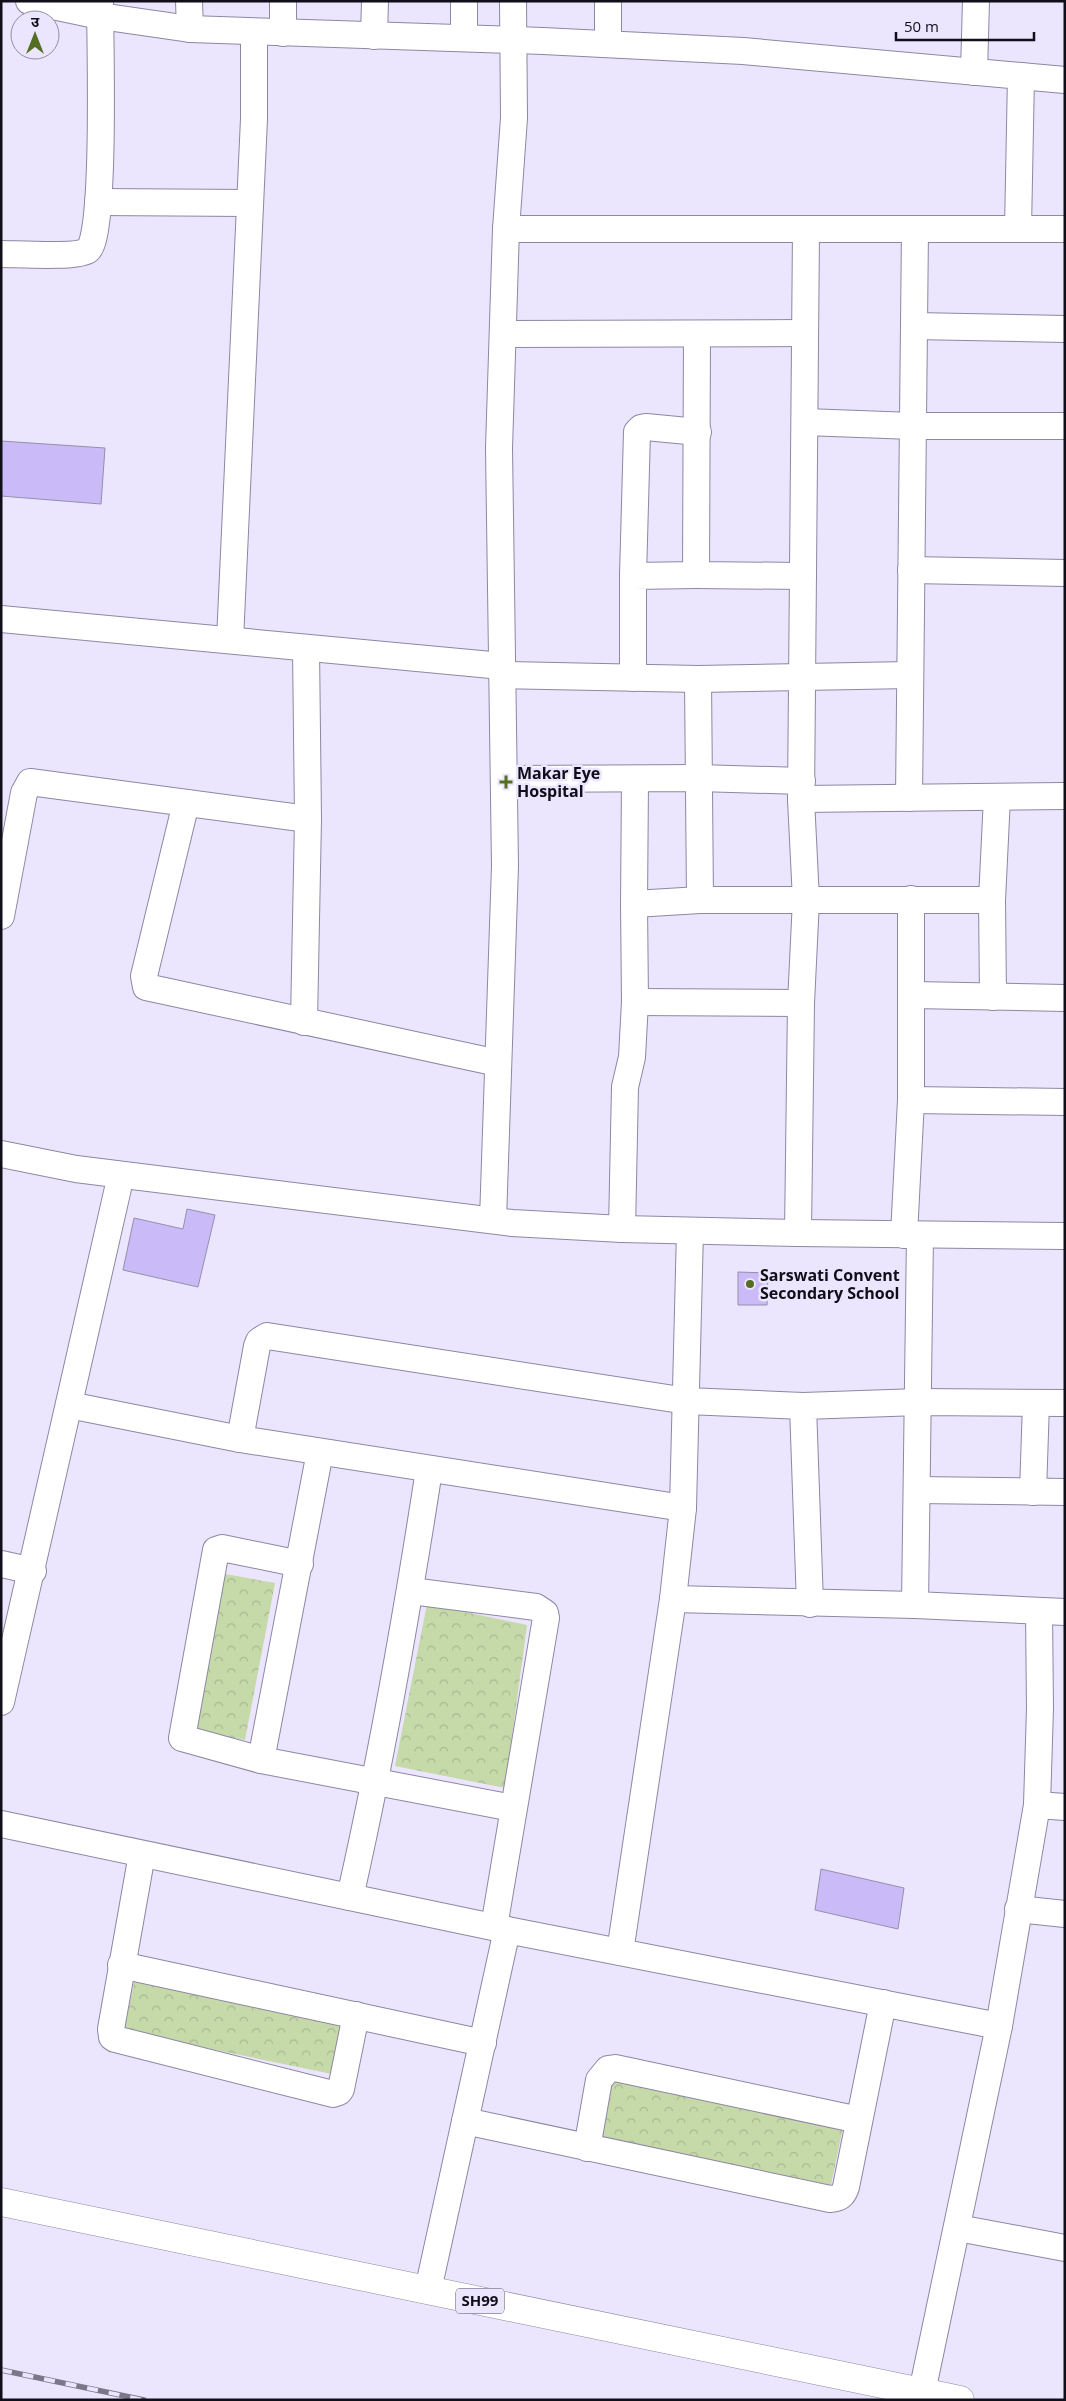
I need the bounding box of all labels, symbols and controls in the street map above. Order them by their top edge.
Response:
north arrow [10,10,60,60]
scale bar [896,10,1034,42]
text: उ [31,12,40,31]
text: 50 m [904,16,939,36]
place label: Makar Eye Hospital [517,762,600,802]
marker: Makar Eye Hospital [499,775,513,789]
place label: Sarswati Convent Secondary School [760,1264,900,1304]
marker: Sarswati Convent Secondary School [744,1278,756,1290]
road number: SH99 [456,2288,504,2314]

